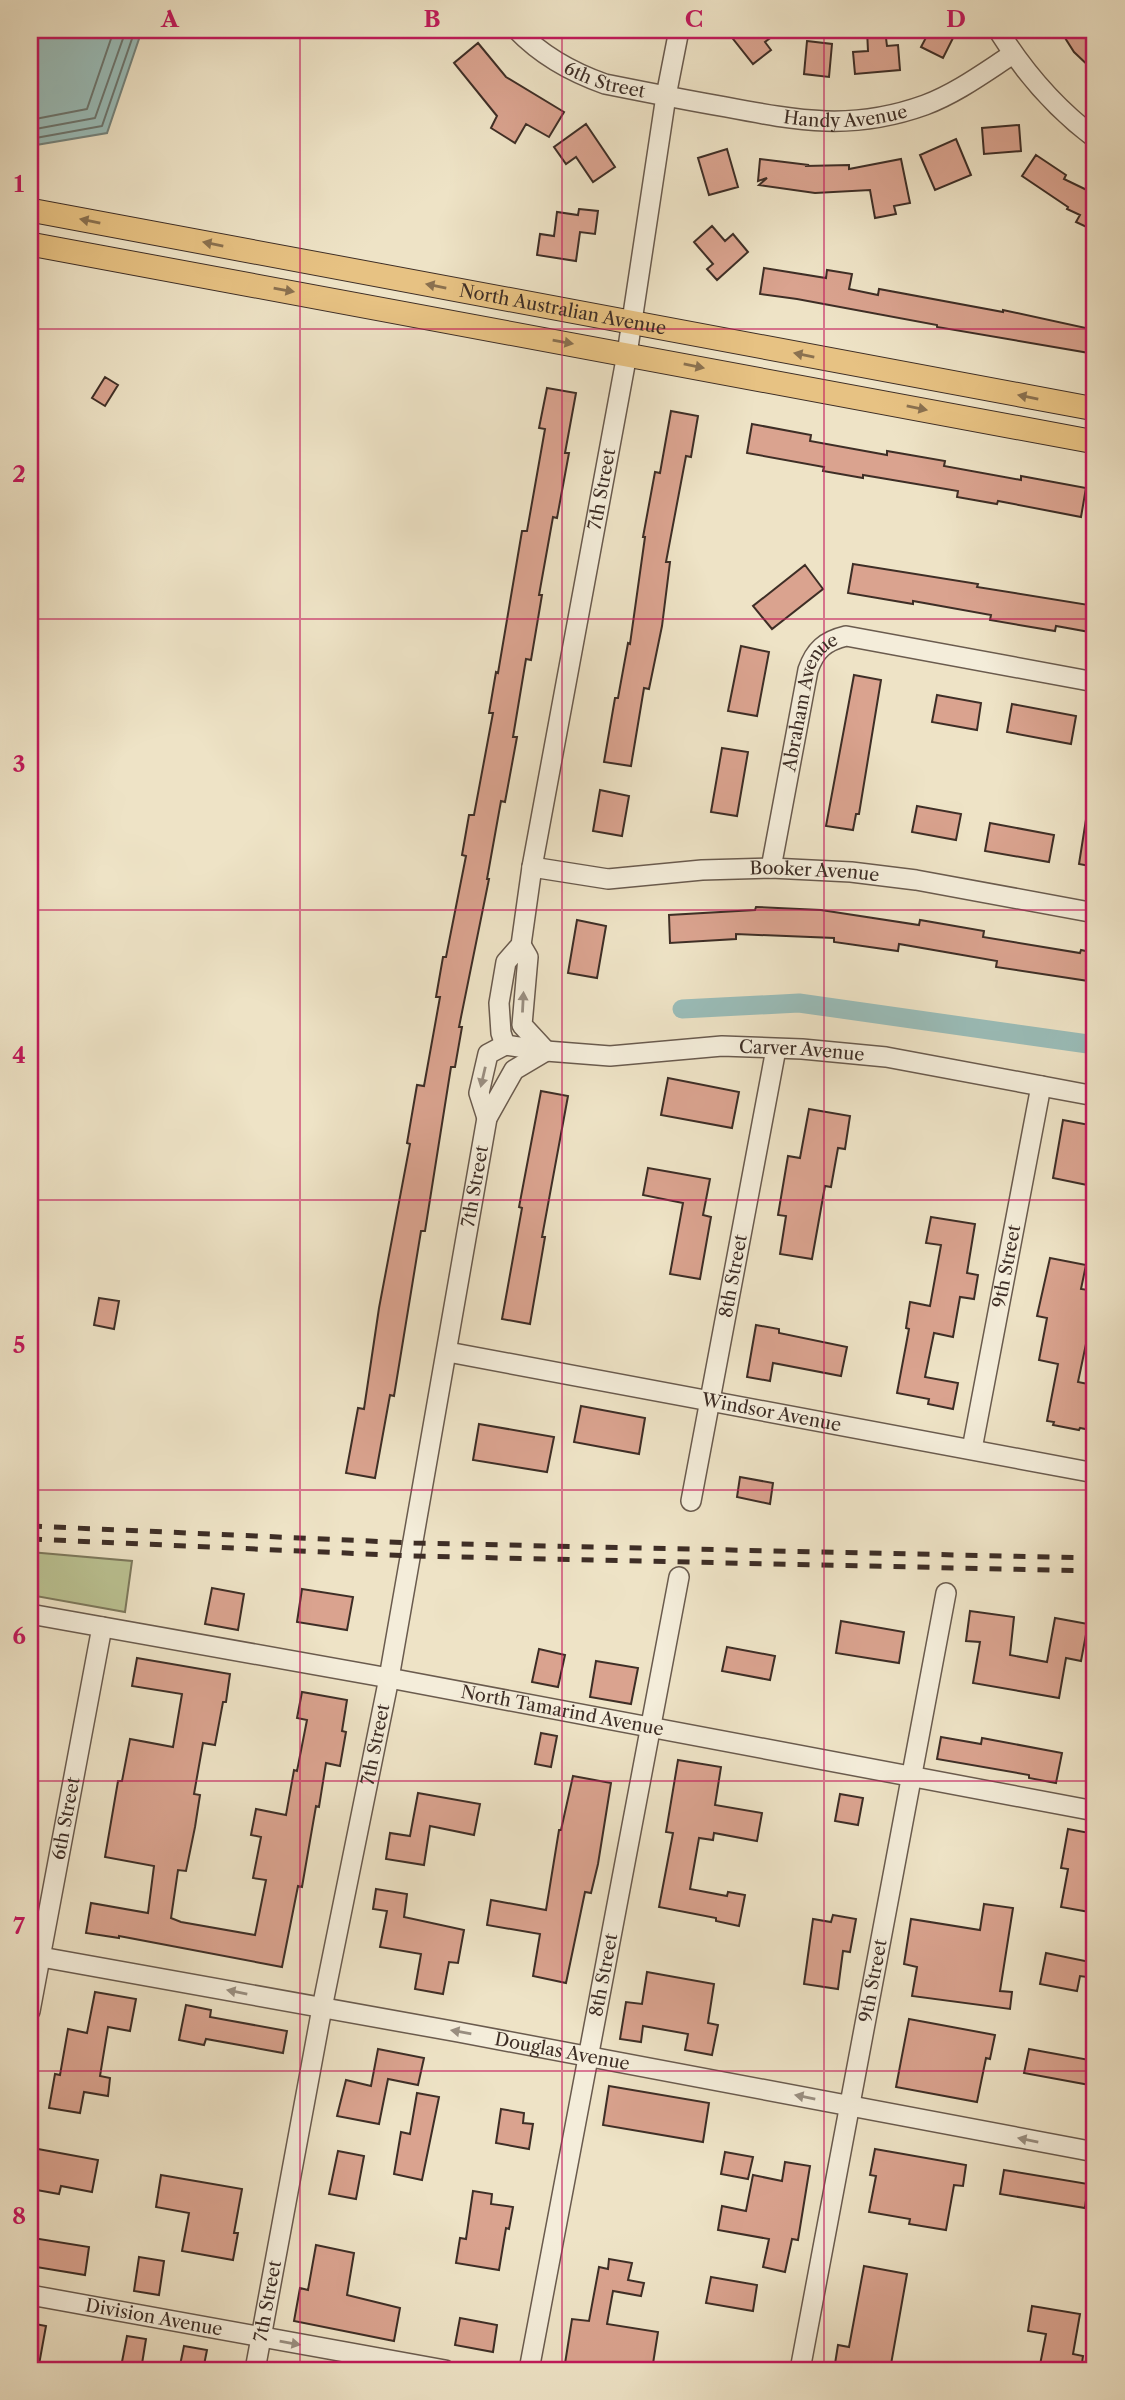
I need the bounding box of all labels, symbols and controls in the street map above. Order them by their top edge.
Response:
text: A [160,5,180,33]
text: B [423,5,441,33]
text: C [685,5,703,33]
text: D [946,5,966,33]
street label: 6th Street [560,57,648,103]
street label: Handy Avenue [782,100,910,132]
text: 1 [14,170,25,198]
one-way arrow [79,215,101,226]
one-way arrow [202,239,224,250]
street label: North Australian Avenue [458,279,668,340]
one-way arrow [425,281,447,292]
one-way arrow [273,285,295,296]
one-way arrow [552,337,574,348]
one-way arrow [793,350,815,361]
one-way arrow [683,361,705,372]
one-way arrow [1017,391,1039,402]
one-way arrow [907,403,929,414]
street label: 7th Street [584,446,620,532]
text: 2 [12,460,26,488]
street label: Abraham Avenue [778,629,841,774]
text: 3 [13,750,26,778]
street label: Booker Avenue [749,857,881,886]
one-way arrow [517,991,528,1013]
street label: Carver Avenue [739,1036,865,1066]
text: 4 [12,1041,26,1069]
one-way arrow [477,1066,488,1088]
street label: 7th Street [457,1143,493,1229]
street label: 9th Street [988,1222,1026,1310]
street label: 8th Street [715,1232,752,1319]
text: 5 [13,1331,25,1359]
street label: Windsor Avenue [699,1388,843,1436]
text: 6 [12,1622,26,1650]
street label: North Tamarind Avenue [459,1681,666,1741]
street label: 7th Street [357,1701,395,1787]
street label: 6th Street [48,1774,85,1862]
text: 7 [13,1912,25,1940]
street label: 8th Street [585,1931,622,2018]
street label: 9th Street [855,1937,892,2024]
one-way arrow [226,1987,248,1998]
one-way arrow [450,2026,472,2037]
street label: Douglas Avenue [493,2028,632,2075]
one-way arrow [794,2091,816,2102]
one-way arrow [1017,2134,1039,2145]
text: 8 [12,2202,26,2230]
street label: 7th Street [249,2258,286,2344]
street label: Division Avenue [84,2294,224,2341]
one-way arrow [279,2338,301,2349]

